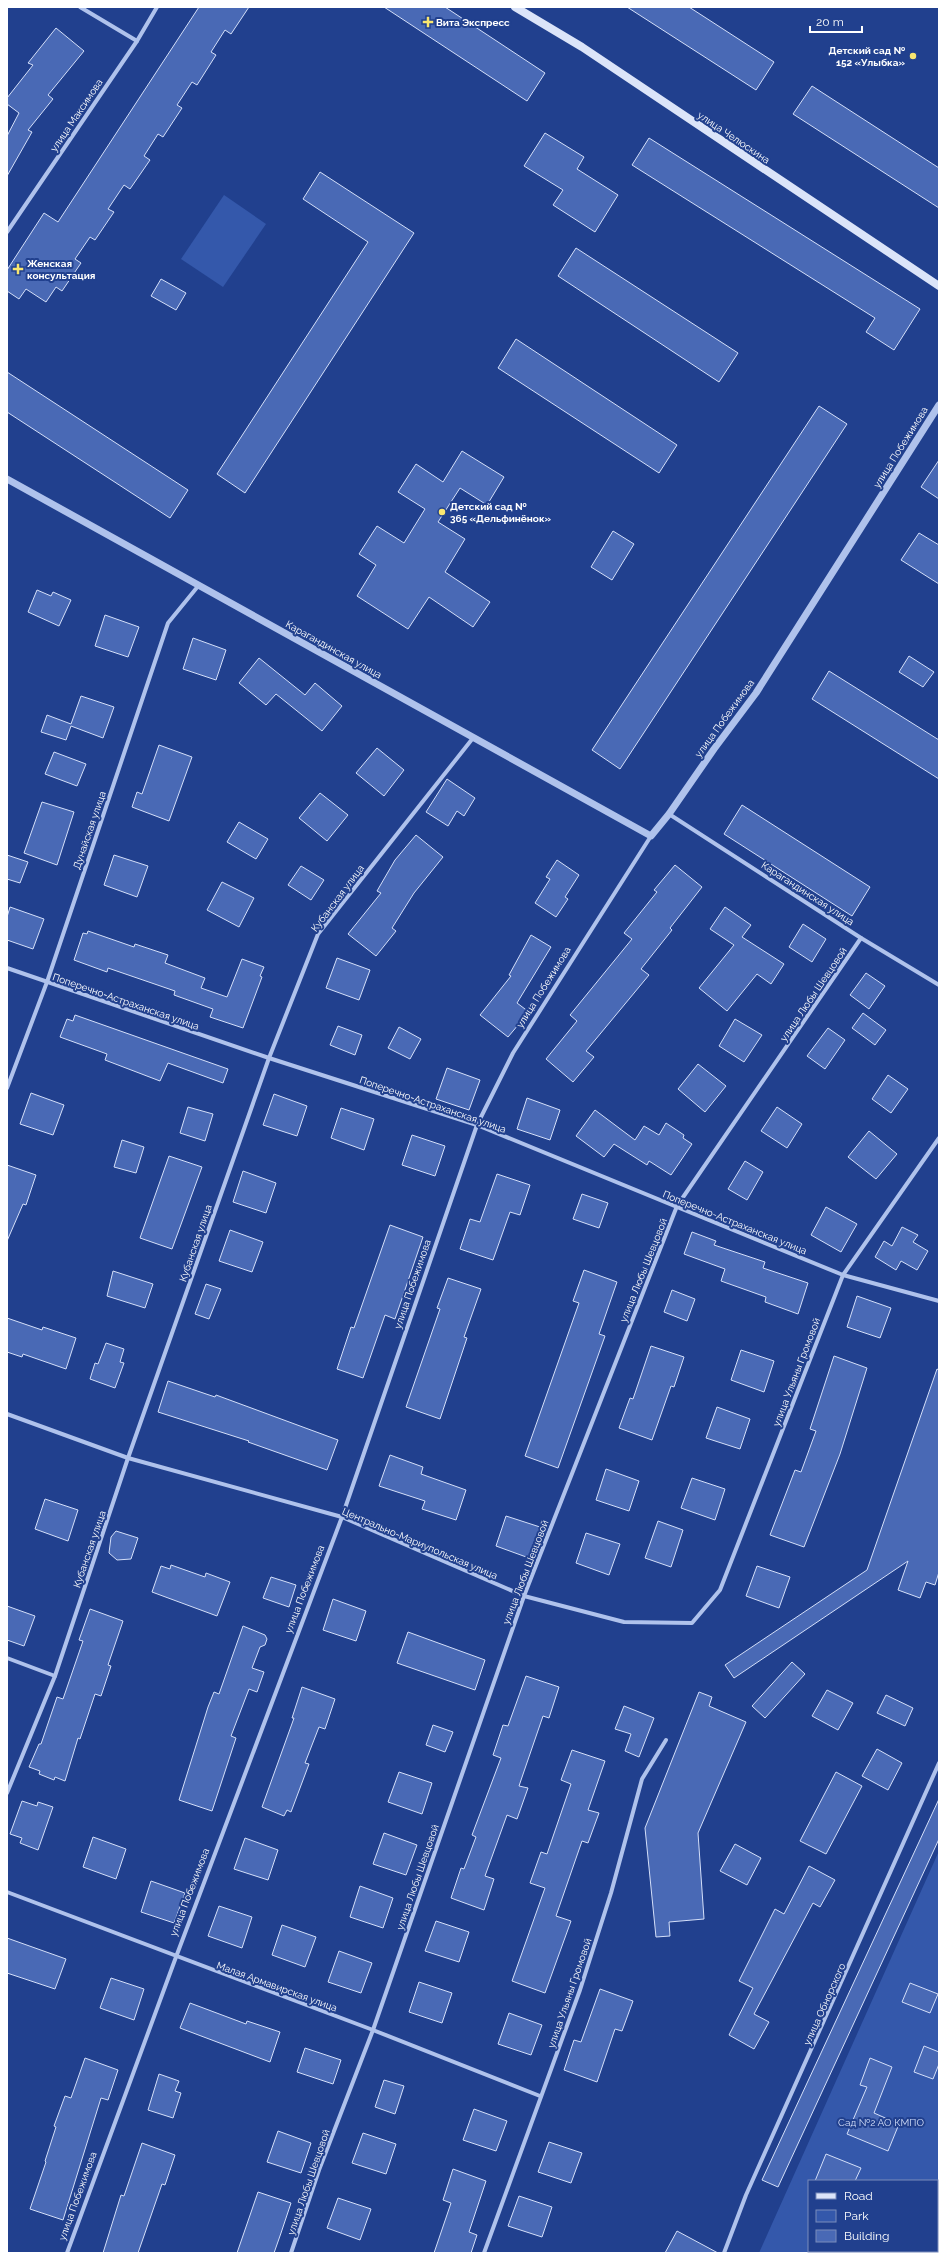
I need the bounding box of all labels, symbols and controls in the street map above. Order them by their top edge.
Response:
scale bar [810,8,862,34]
text: 20 m [816,15,844,29]
marker: Вита Экспресс [423,17,433,27]
place label: Вита Экспресс [436,17,510,28]
place label: Детский сад № 152 «Улыбка» [829,45,905,68]
marker: Детский сад № 152 «Улыбка» [908,51,918,61]
street label: улица Максимова [48,77,105,154]
street label: улица Челюскина [696,109,772,166]
place label: Женская консультация [27,258,95,281]
marker: Женская консультация [12,263,24,275]
street label: улица Побежимова [871,405,930,490]
place label: Детский сад № 365 «Дельфинёнок» [450,501,552,524]
marker: Детский сад № 365 «Дельфинёнок» [437,507,447,517]
street label: Карагандинская улица [284,618,384,680]
street label: улица Побежимова [692,677,756,759]
street label: Дунайская улица [71,790,108,871]
street label: Карагандинская улица [759,859,856,927]
street label: Кубанская улица [309,863,366,934]
street label: улица Побежимова [514,945,573,1030]
street label: улица Любы Шевцовой [778,945,849,1043]
street label: Поперечно-Астраханская улица [51,971,201,1032]
street label: Поперечно-Астраханская улица [358,1074,508,1135]
street label: Поперечно-Астраханская улица [661,1188,808,1256]
street label: Кубанская улица [177,1203,214,1283]
street label: улица Любы Шевцовой [618,1217,669,1324]
street label: улица Побежимова [392,1238,433,1330]
street label: улица Ульяны Громовой [771,1316,822,1428]
street label: Центрально-Мариупольская улица [340,1506,499,1581]
street label: Кубанская улица [71,1509,108,1589]
street label: улица Любы Шевцовой [500,1518,551,1626]
street label: улица Побежимова [283,1544,326,1635]
street label: улица Любы Шевцовой [394,1823,441,1931]
street label: улица Побежимова [168,1847,211,1938]
street label: улица Ульяны Громовой [545,1937,593,2050]
street label: Малая Армавирская улица [215,1960,339,2013]
street label: улица Обнорского [801,1961,848,2047]
park label: Сад №2 АО КМПО [838,2117,924,2128]
street label: улица Любы Шевцовой [285,2128,332,2236]
street label: улица Побежимова [56,2150,99,2242]
legend [808,2180,938,2252]
text: Road [844,2189,873,2203]
text: Park [844,2209,869,2223]
text: Building [844,2229,890,2243]

